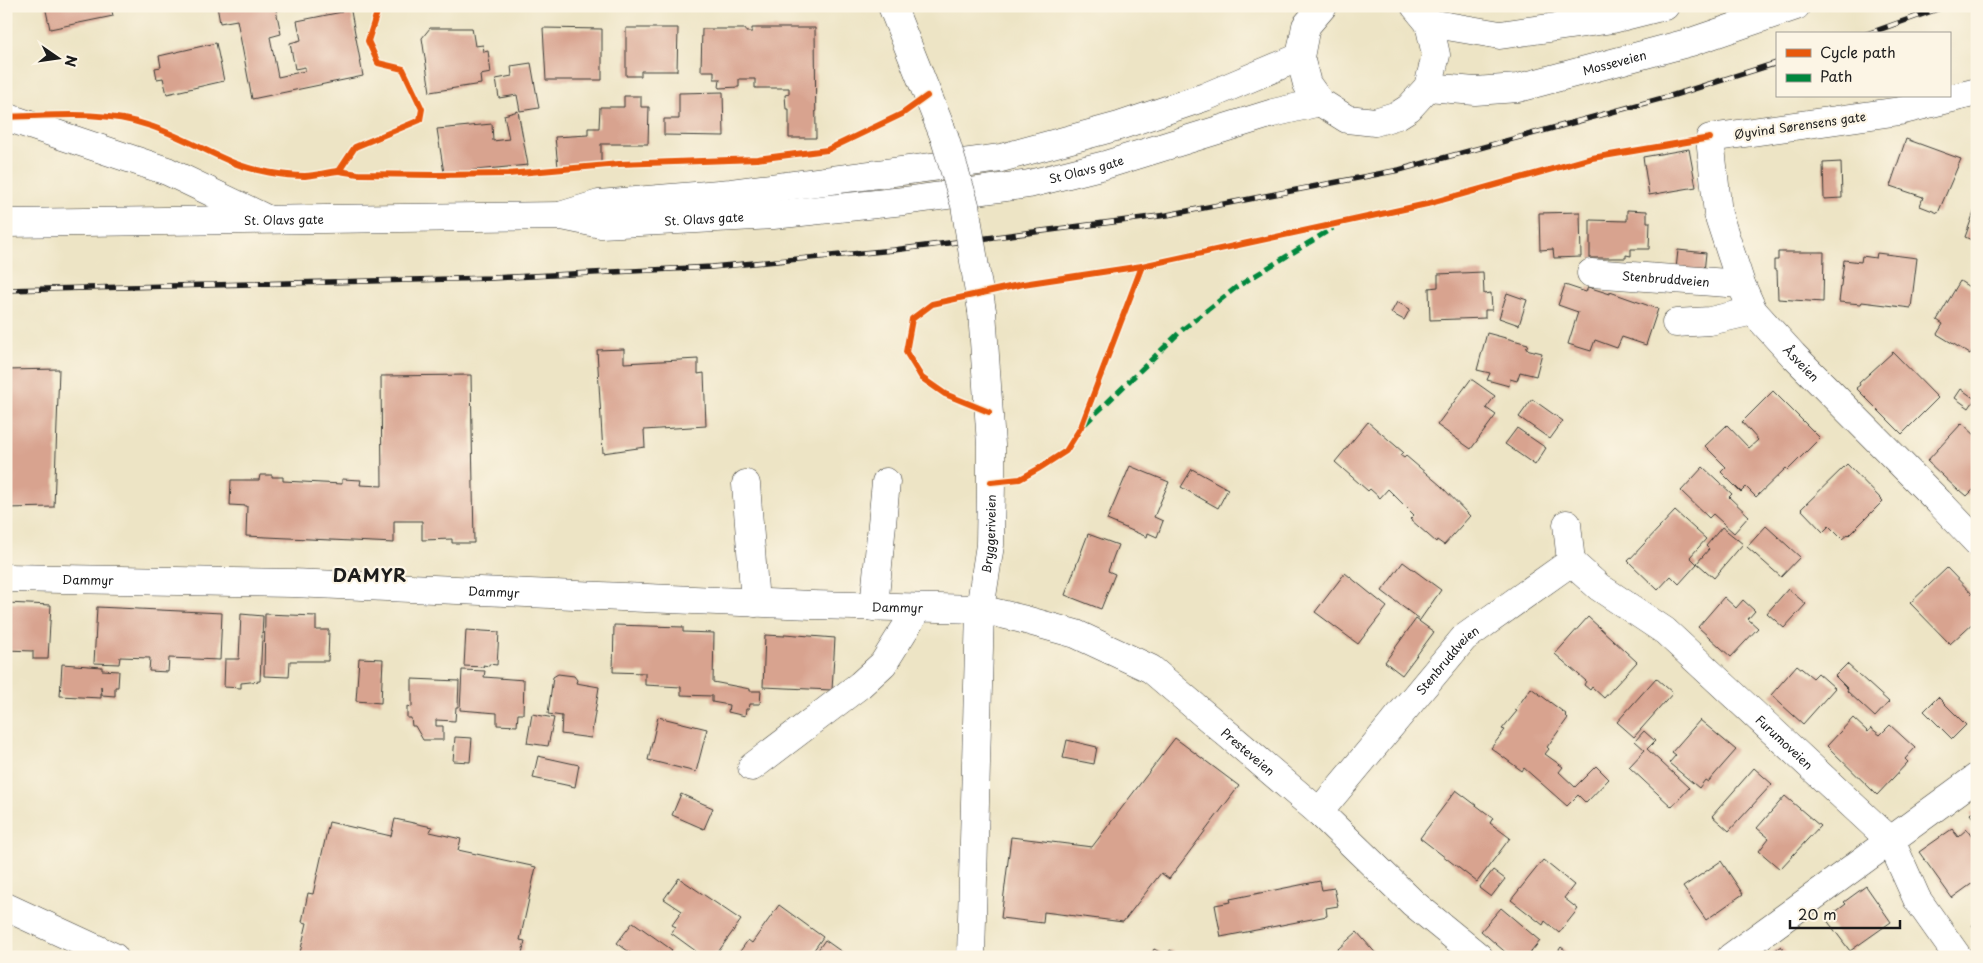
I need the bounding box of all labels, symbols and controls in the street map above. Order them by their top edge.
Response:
north arrow [32,32,82,82]
legend [1776,32,1950,98]
text: Cycle path [1820,40,1896,63]
street label: Mosseveien [1581,45,1648,79]
text: N [60,53,83,69]
text: Path [1820,64,1852,87]
street label: Øyvind Sørensens gate [1733,107,1867,143]
street label: St Olavs gate [1047,151,1126,188]
street label: St. Olavs gate [664,208,744,230]
street label: St. Olavs gate [244,210,324,229]
street label: Stenbruddveien [1621,266,1710,291]
street label: Åsveien [1779,341,1823,385]
street label: Bryggeriveien [977,494,1000,574]
district label: DAMYR [333,561,407,588]
street label: Dammyr [62,570,114,589]
street label: Dammyr [468,581,520,602]
street label: Dammyr [871,597,924,617]
street label: Stenbruddveien [1411,621,1483,699]
street label: Furumoveien [1752,711,1817,773]
street label: Presteveien [1217,724,1279,780]
scale bar [1790,898,1900,930]
text: 20 m [1798,902,1837,925]

